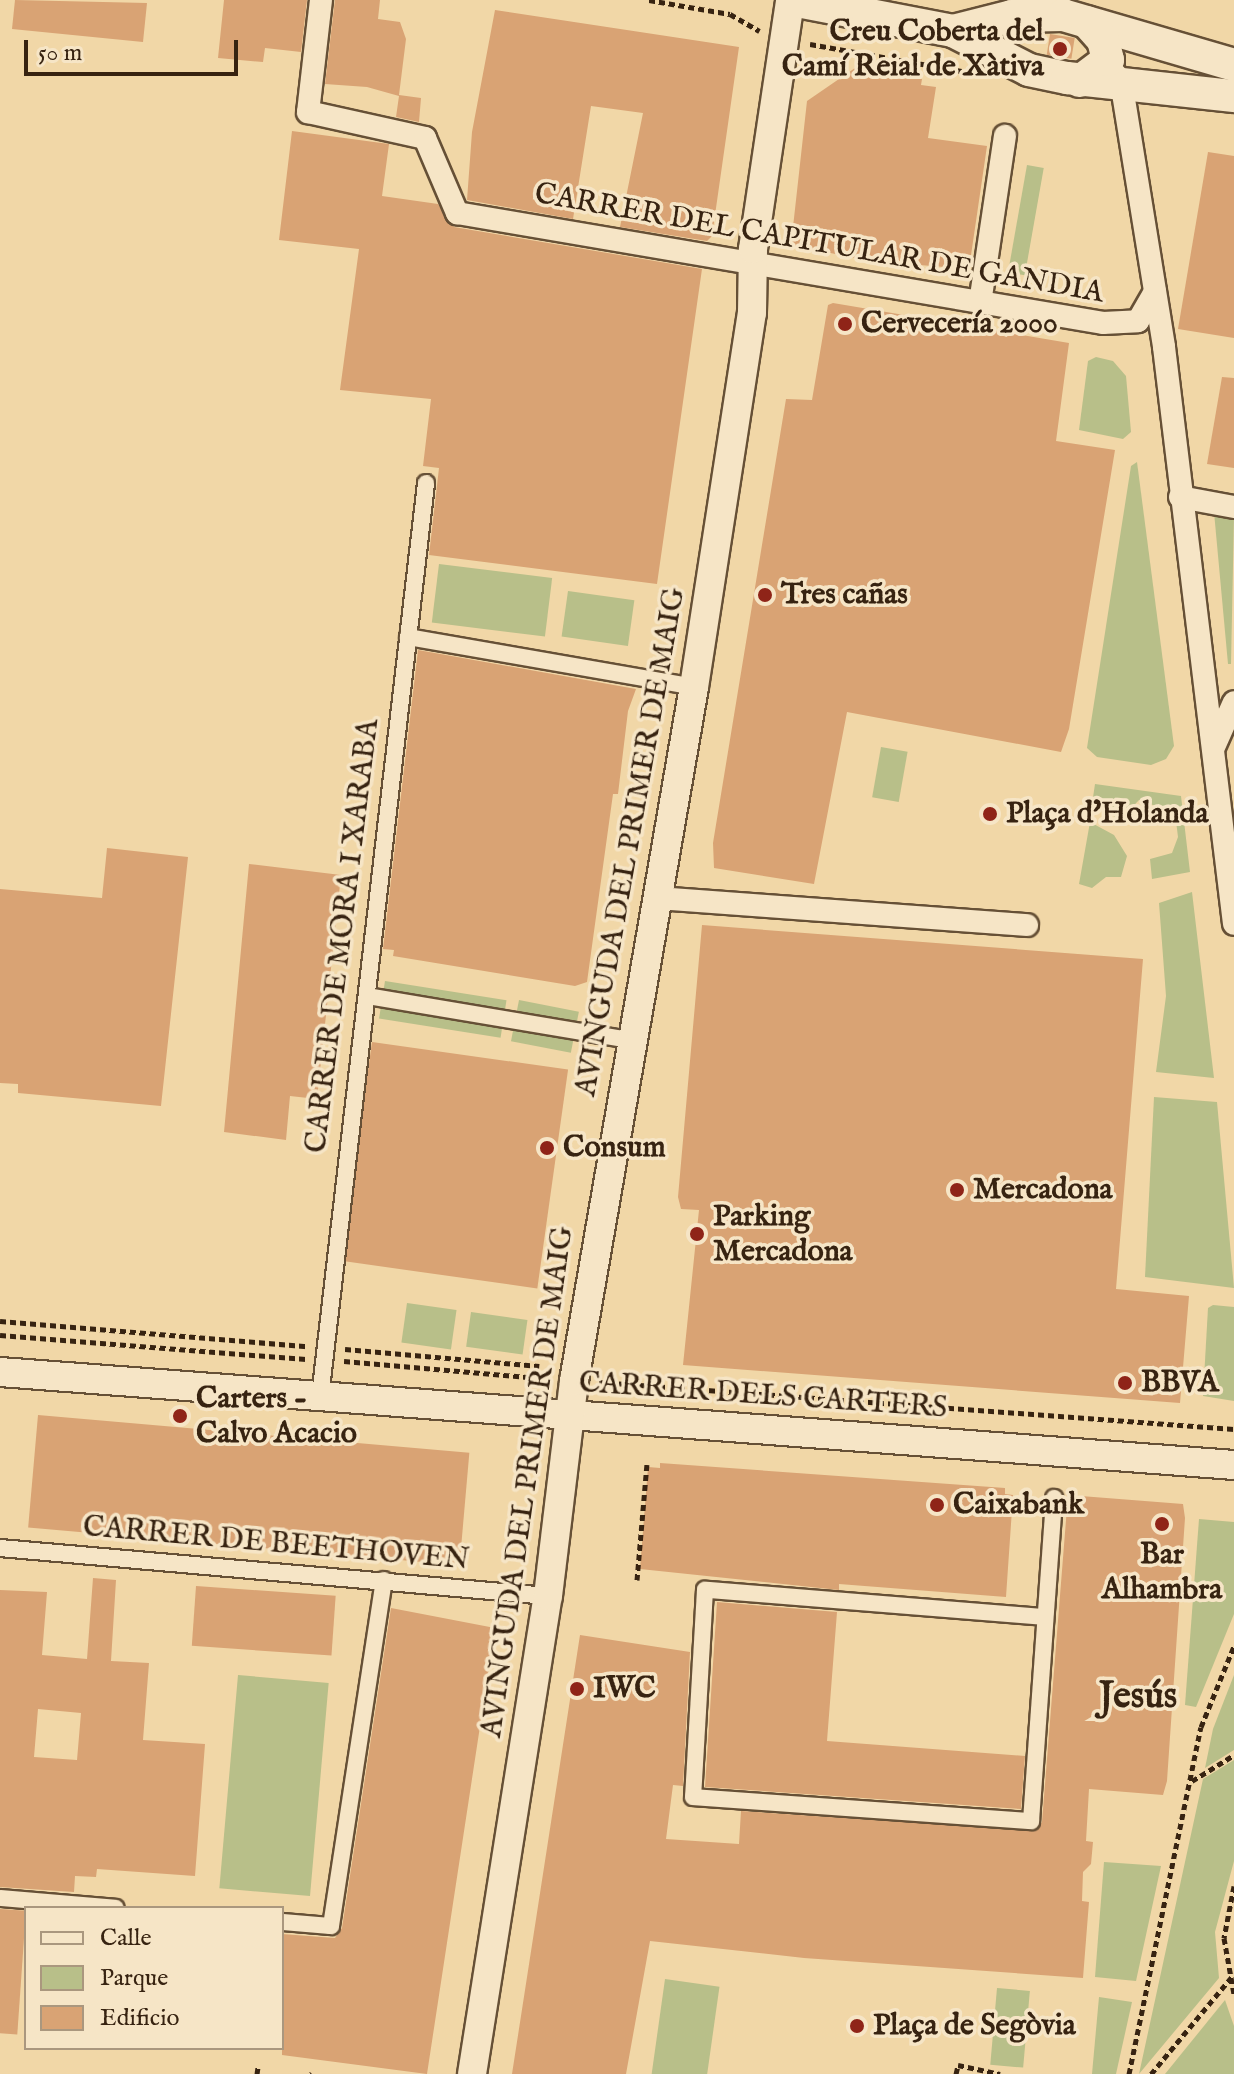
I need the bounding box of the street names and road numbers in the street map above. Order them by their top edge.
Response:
street label: CARRER DEL CAPITULAR DE GANDIA [532,176,1106,312]
street label: AVINGUDA DEL PRIMER DE MAIG [568,585,694,1099]
street label: CARRER DE MORA I XARABA [299,717,387,1155]
street label: AVINGUDA DEL PRIMER DE MAIG [474,1224,582,1740]
street label: CARRER DELS CARTERS [578,1365,948,1427]
street label: CARRER DE BEETHOVEN [81,1509,471,1579]

